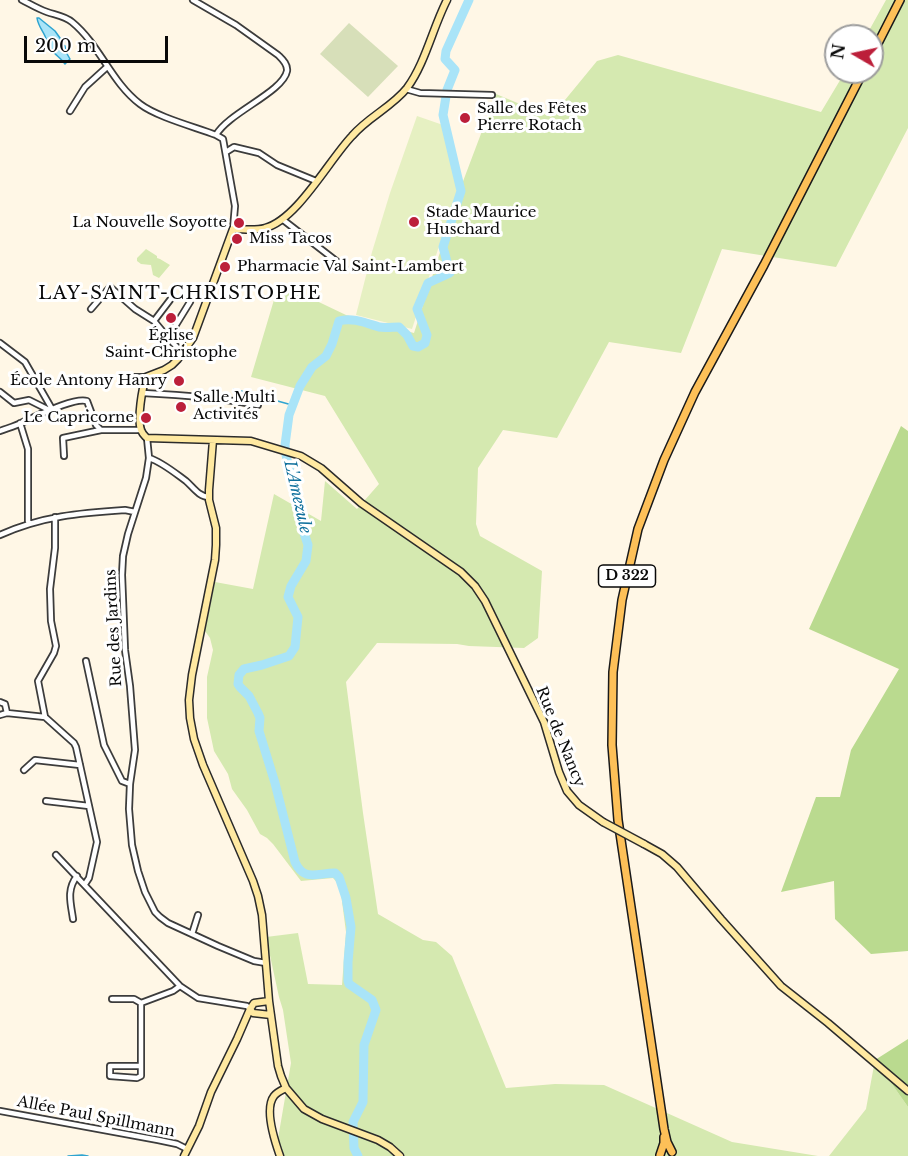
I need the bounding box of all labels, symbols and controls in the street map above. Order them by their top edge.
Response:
scale bar [27,24,171,62]
north arrow [824,24,884,84]
text: 200 m [35,35,96,57]
text: N [827,43,849,60]
place label: Salle des Fêtes Pierre Rotach [477,100,587,135]
marker: Salle des Fêtes Pierre Rotach [458,111,472,125]
place label: Stade Maurice Huschard [426,204,536,239]
place label: La Nouvelle Soyotte [72,214,227,232]
marker: Stade Maurice Huschard [407,215,421,229]
marker: La Nouvelle Soyotte [232,216,246,230]
place label: Miss Tacos [249,230,332,248]
marker: Miss Tacos [230,232,244,246]
place label: Pharmacie Val Saint-Lambert [237,258,464,276]
marker: Pharmacie Val Saint-Lambert [218,260,232,274]
district label: LAY-SAINT-CHRISTOPHE [38,283,322,305]
marker: Église Saint-Christophe [164,311,178,325]
place label: Église Saint-Christophe [105,327,237,362]
place label: École Antony Hanry [10,372,167,390]
marker: École Antony Hanry [172,374,186,388]
place label: Salle Multi Activités [193,389,275,424]
marker: Salle Multi Activités [174,400,188,414]
place label: Le Capricorne [23,409,134,427]
marker: Le Capricorne [139,411,153,425]
water label: L'Amezule [279,459,315,535]
road number: D 322 [598,565,656,587]
street label: Rue des Jardins [102,569,126,687]
street label: Rue de Nancy [532,684,588,790]
street label: Allée Paul Spillmann [16,1093,176,1141]

